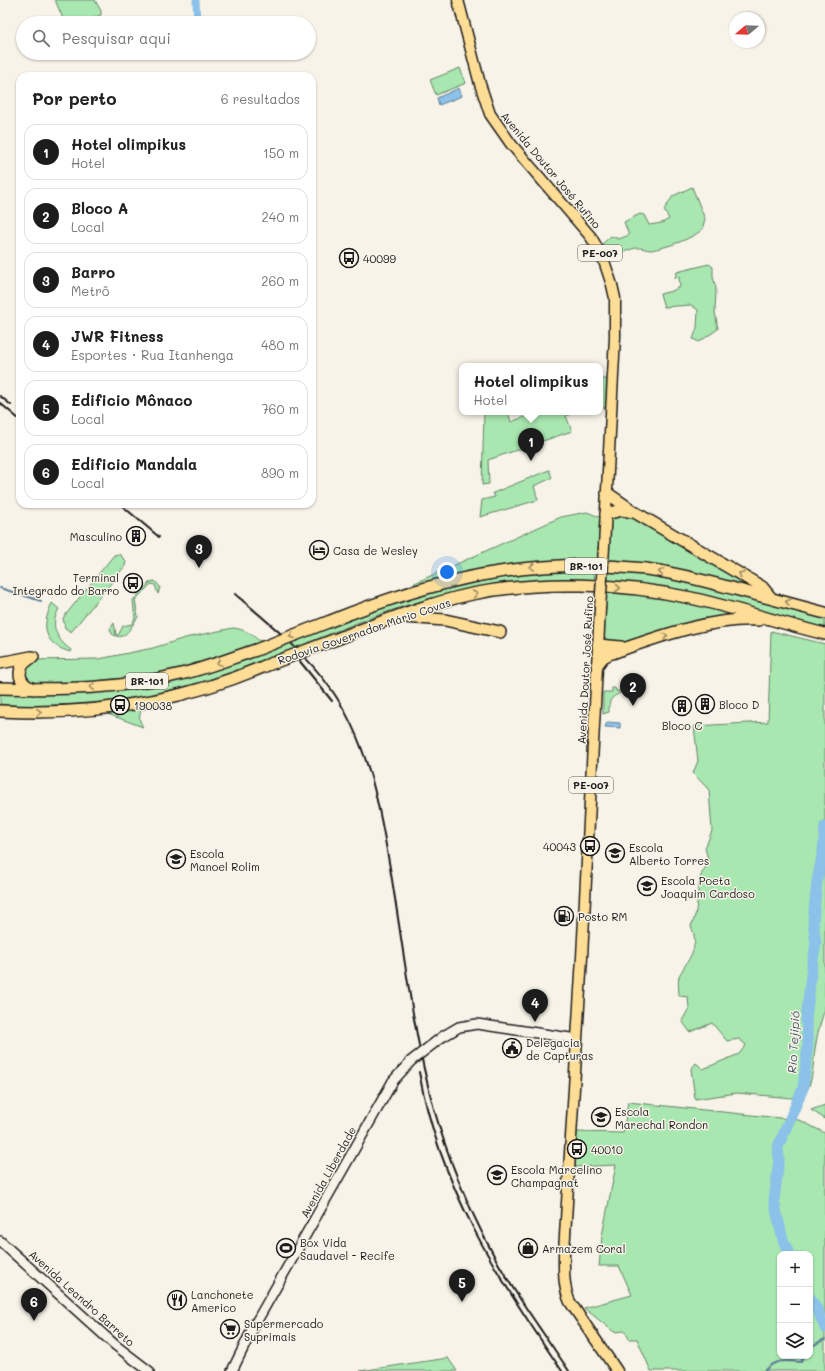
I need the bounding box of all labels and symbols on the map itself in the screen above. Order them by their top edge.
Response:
north arrow [729,12,765,48]
street label: Avenida Doutor José Rufino [498,108,605,232]
road number: PE-007 [578,245,622,261]
bus stop icon: 40099 [338,247,360,269]
place label: 40099 [363,251,397,266]
pin: 1 [518,428,544,461]
building icon: Masculino [125,525,147,547]
place label: Masculino [70,529,122,544]
pin: 3 [186,535,212,568]
hotel icon: Casa de Wesley [308,539,330,561]
place label: Casa de Wesley [333,543,418,558]
road number: BR-101 [565,558,607,574]
your location [437,562,457,582]
one-way arrow [529,562,535,571]
one-way arrow [658,568,664,577]
place label: Terminal Integrado do Barro [12,570,119,598]
bus stop icon: Terminal Integrado do Barro [122,572,144,594]
one-way arrow [737,572,745,579]
one-way arrow [615,584,621,592]
one-way arrow [472,590,478,599]
street label: Rodovia Governador Mário Covas [276,594,452,668]
street label: Avenida Doutor José Rufino [574,595,596,744]
one-way arrow [784,598,791,607]
one-way arrow [289,631,296,639]
one-way arrow [661,632,668,641]
one-way arrow [216,658,223,667]
road number: BR-101 [126,673,168,689]
pin: 2 [620,673,646,706]
one-way arrow [89,683,95,692]
building icon: Bloco D [694,693,716,715]
bus stop icon: 190038 [109,694,131,716]
building icon: Bloco C [671,695,693,717]
place label: Bloco D [719,697,759,712]
place label: 190038 [134,698,172,713]
one-way arrow [36,708,42,716]
place label: Bloco C [662,718,702,733]
road number: PE-007 [569,777,613,793]
bus stop icon: 40043 [579,835,601,857]
place label: 40043 [543,839,577,854]
place label: Escola Alberto Torres [629,840,709,868]
school or university icon: Escola Alberto Torres [604,842,626,864]
place label: Escola Manoel Rolim [190,846,260,874]
school or university icon: Escola Manoel Rolim [165,848,187,870]
place label: Escola Poeta Joaquim Cardoso [661,873,755,901]
school or university icon: Escola Poeta Joaquim Cardoso [636,875,658,897]
fuel station icon: Posto RM [553,905,575,927]
place label: Posto RM [578,909,627,924]
pin: 4 [522,989,548,1022]
water label: Rio Tejipió [783,1010,803,1074]
place label: Delegacia de Capturas [526,1035,593,1063]
public building icon: Delegacia de Capturas [501,1037,523,1059]
place label: Escola Marechal Rondon [615,1104,708,1132]
school or university icon: Escola Marechal Rondon [590,1106,612,1128]
street label: Avenida Liberdade [297,1124,359,1220]
bus stop icon: 40010 [566,1138,588,1160]
place label: 40010 [591,1142,623,1157]
place label: Escola Marcelino Champagnat [511,1162,602,1190]
school or university icon: Escola Marcelino Champagnat [486,1164,508,1186]
place label: Box Vida Saudavel - Recife [300,1235,395,1263]
sports icon: Box Vida Saudavel - Recife [275,1237,297,1259]
shop icon: Armazem Coral [517,1237,539,1259]
place label: Armazem Coral [542,1241,625,1256]
street label: Avenida Leandro Barreto [26,1247,138,1350]
pin: 5 [449,1269,475,1302]
place label: Lanchonete Americo [191,1287,254,1315]
pin: 6 [21,1288,47,1321]
restaurant icon: Lanchonete Americo [166,1289,188,1311]
place label: Supermercado Suprimais [244,1316,324,1344]
supermarket icon: Supermercado Suprimais [219,1318,241,1340]

